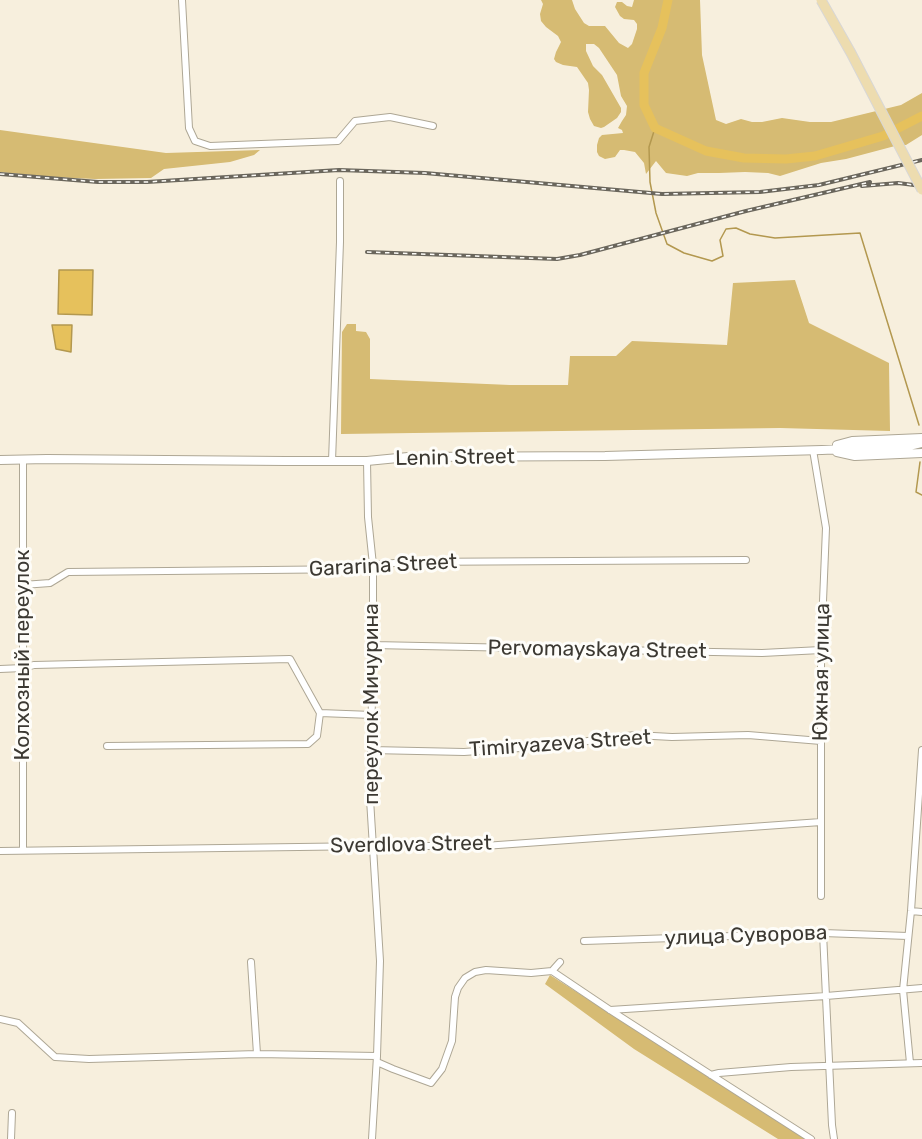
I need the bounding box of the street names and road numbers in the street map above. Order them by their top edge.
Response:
street label: Lenin Street [395,444,515,472]
street label: Колхозный переулок [10,550,36,760]
street label: Gararina Street [308,550,458,582]
street label: переулок Мичурина [359,603,385,805]
street label: Южная улица [808,603,836,741]
street label: Pervomayskaya Street [487,635,707,665]
street label: Timiryazeva Street [468,725,652,763]
street label: Sverdlova Street [330,831,492,859]
street label: улица Суворова [664,921,828,951]

